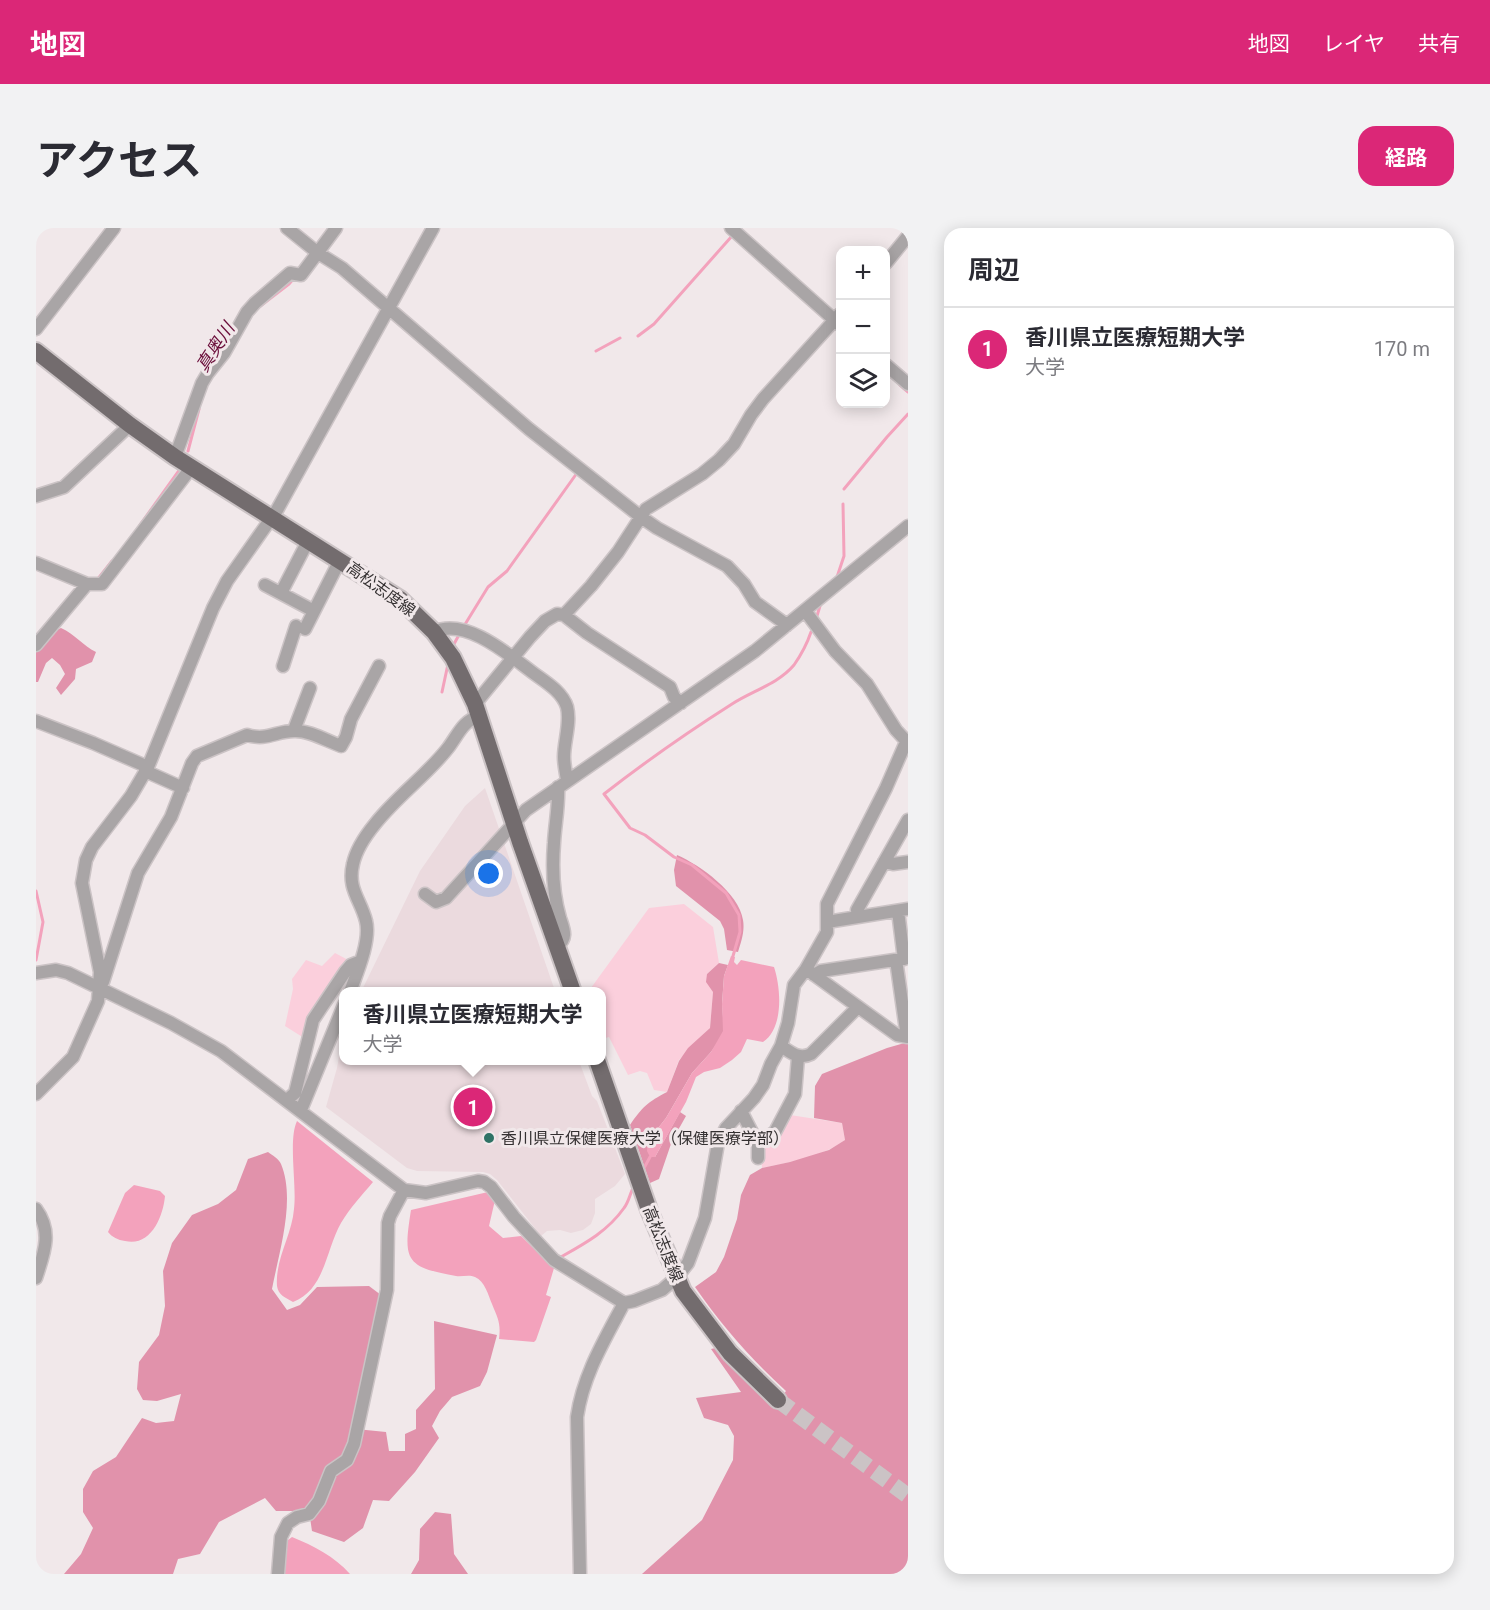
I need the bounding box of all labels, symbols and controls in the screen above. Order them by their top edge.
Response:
text: 地図 [30,28,86,61]
text: 地図 [1248,32,1290,56]
text: レイヤ [1323,32,1385,56]
text: 共有 [1418,32,1460,56]
button: 経路 [1358,126,1454,186]
text: アクセス [36,136,202,185]
map controls [836,246,890,408]
button: + [836,246,890,300]
text: 周辺 [968,255,1020,285]
button: − [836,300,890,354]
water label: 真奥川 [191,317,240,375]
text: 香川県立医療短期大学 [1025,325,1245,350]
text: 1 [982,337,993,361]
text: 170 m [1374,337,1430,361]
button: layers [836,354,890,408]
text: 大学 [1025,355,1065,379]
street label: 高松志度線 [343,558,419,620]
your location [474,859,503,888]
popup [339,987,606,1065]
text: 香川県立医療短期大学 [362,1002,583,1027]
text: 大学 [362,1032,402,1056]
pin: 1 [454,1084,492,1130]
place label: 香川県立保健医療大学（保健医療学部） [501,1129,789,1148]
marker: 香川県立保健医療大学（保健医療学部） [482,1131,496,1145]
street label: 高松志度線 [639,1203,687,1285]

